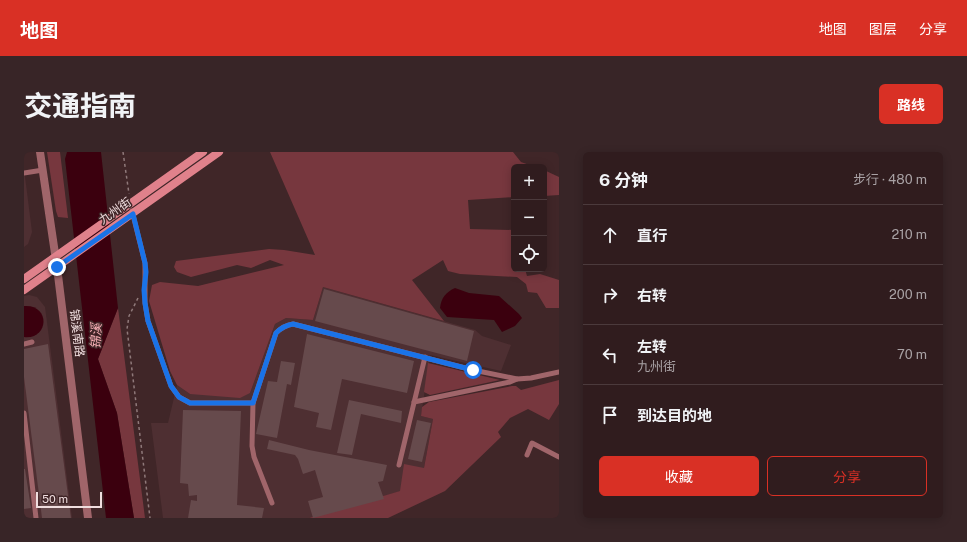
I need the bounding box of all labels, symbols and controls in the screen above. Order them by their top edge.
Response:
text: 地图 [20,19,58,41]
text: 地图 [819,21,847,37]
text: 图层 [869,21,897,37]
text: 分享 [919,21,947,37]
button: 路线 [879,84,943,124]
text: 交通指南 [24,89,136,122]
map controls [511,164,547,272]
button: + [511,164,547,200]
text: 6 分钟 [599,170,648,190]
text: 步行 · 480 m [853,172,927,187]
street label: 九州街 [96,195,134,227]
button: − [511,200,547,236]
icon: ahead [599,224,621,246]
text: 直行 [637,227,667,244]
text: 210 m [892,227,927,242]
button: locate [511,236,547,272]
route end [48,258,66,276]
icon: right [599,284,621,306]
text: 右转 [637,287,667,304]
text: 200 m [889,287,927,302]
street label: 锦溪南路 [67,308,87,358]
water label: 锦溪 [88,321,104,349]
text: 左转 [637,338,667,355]
icon: left [599,344,621,366]
text: 70 m [897,347,927,362]
text: 九州街 [637,359,676,374]
route start [464,361,482,379]
icon: arrive [599,404,621,426]
text: 到达目的地 [637,407,712,424]
button: 收藏 [599,456,759,496]
button: 分享 [767,456,927,496]
scale bar [36,490,102,509]
text: 50 m [42,493,68,505]

